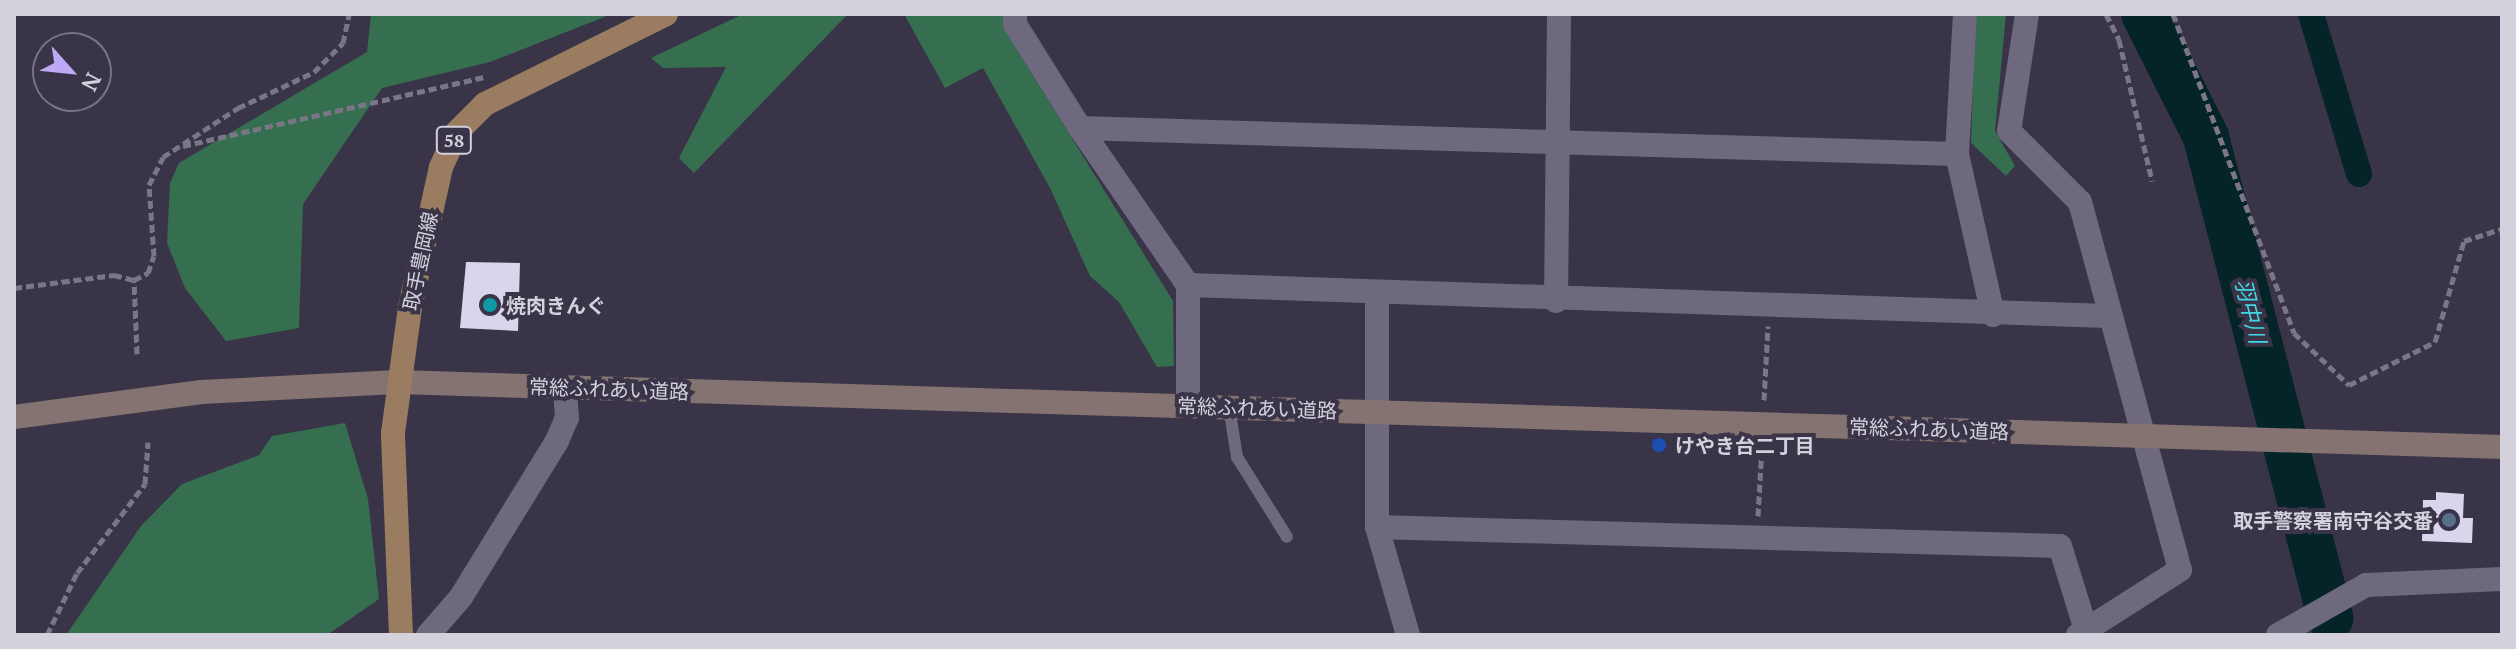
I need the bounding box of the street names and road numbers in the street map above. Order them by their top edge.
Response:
road number: 58 [434,126,474,154]
street label: 取手豊岡線 [398,210,442,312]
street label: 常総ふれあい道路 [529,374,689,404]
street label: 常総ふれあい道路 [1177,393,1337,423]
street label: 常総ふれあい道路 [1849,414,2009,444]

